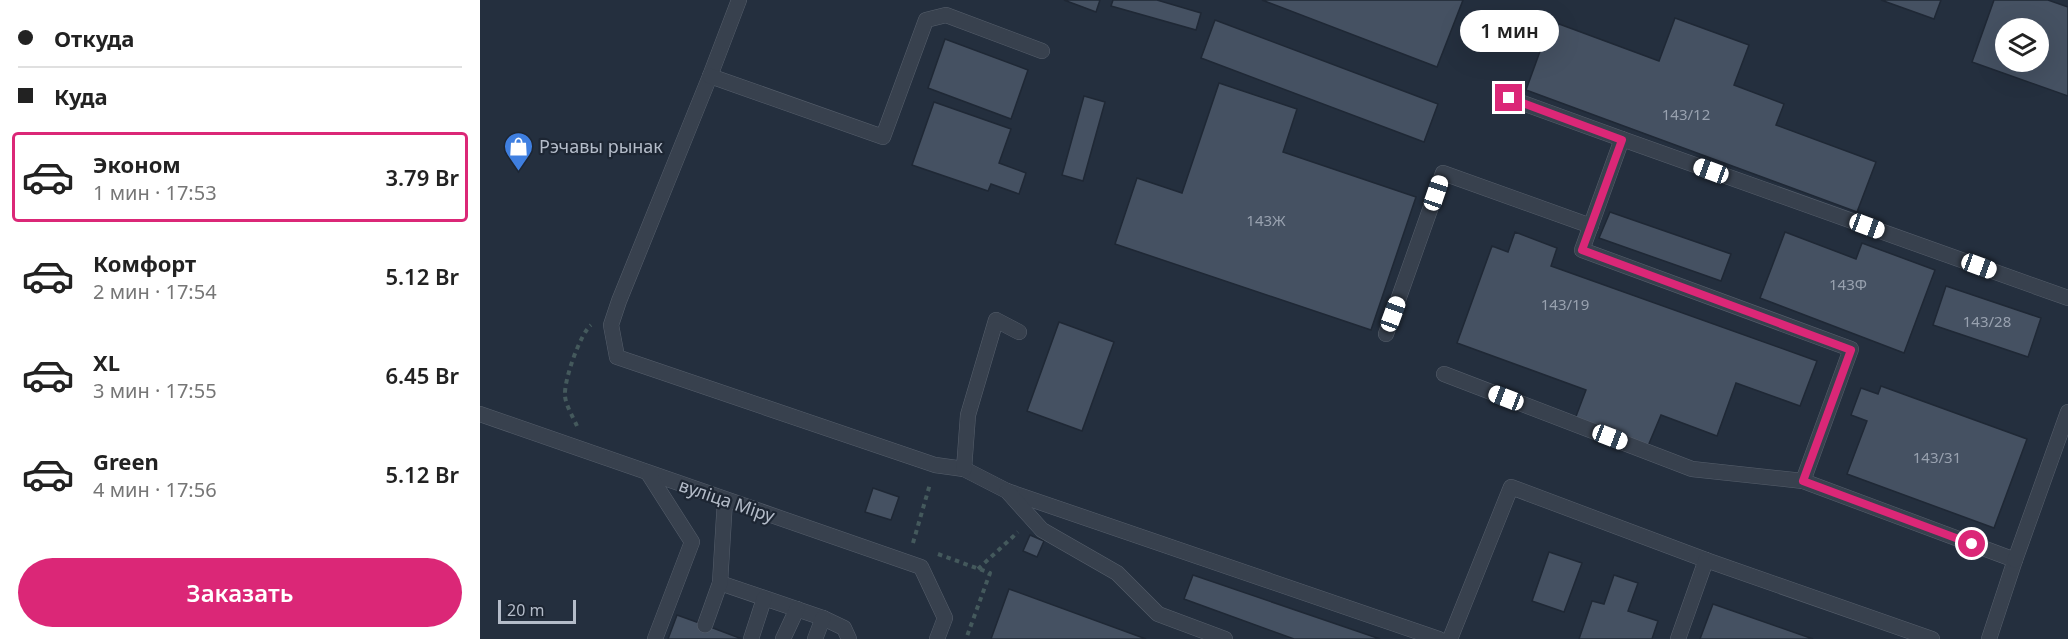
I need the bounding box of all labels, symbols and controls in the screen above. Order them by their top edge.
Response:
callout: 1 мин [1460,11,1558,53]
text: 1 мин [1480,17,1539,44]
map controls [1995,18,2049,72]
button: layers [1995,18,2049,72]
text: Откуда [54,23,134,53]
text: Куда [54,81,108,111]
route end [1495,84,1522,111]
house number: 143/12 [1662,104,1710,124]
shop icon: Рэчавы рынак [502,130,534,172]
place label: Рэчавы рынак [539,134,663,158]
text: Эконом [93,149,181,179]
icon: car [21,150,75,204]
car [1691,156,1731,186]
text: 3.79 Br [385,162,459,192]
car [1422,173,1450,213]
text: 1 мин · 17:53 [93,179,217,206]
house number: 143Ж [1246,210,1286,230]
car [1847,211,1887,241]
text: Комфорт [93,248,196,278]
icon: car [21,249,75,303]
car [1959,251,1999,281]
text: 5.12 Br [385,261,459,291]
house number: 143Ф [1829,274,1867,294]
text: 2 мин · 17:54 [93,278,217,305]
car [1378,294,1408,334]
house number: 143/19 [1541,294,1589,314]
house number: 143/28 [1963,311,2011,331]
text: XL [93,347,120,377]
icon: car [21,348,75,402]
text: 6.45 Br [385,360,459,390]
text: 3 мин · 17:55 [93,377,217,404]
car [1486,383,1526,413]
car [1590,422,1630,452]
text: Green [93,446,159,476]
icon: car [21,447,75,501]
house number: 143/31 [1913,447,1961,467]
text: 5.12 Br [385,459,459,489]
street label: вуліца Міру [676,472,779,528]
text: 4 мин · 17:56 [93,476,217,503]
route start [1958,530,1985,557]
button: Заказать [18,558,462,627]
scale bar [498,597,576,624]
text: 20 m [507,599,544,621]

